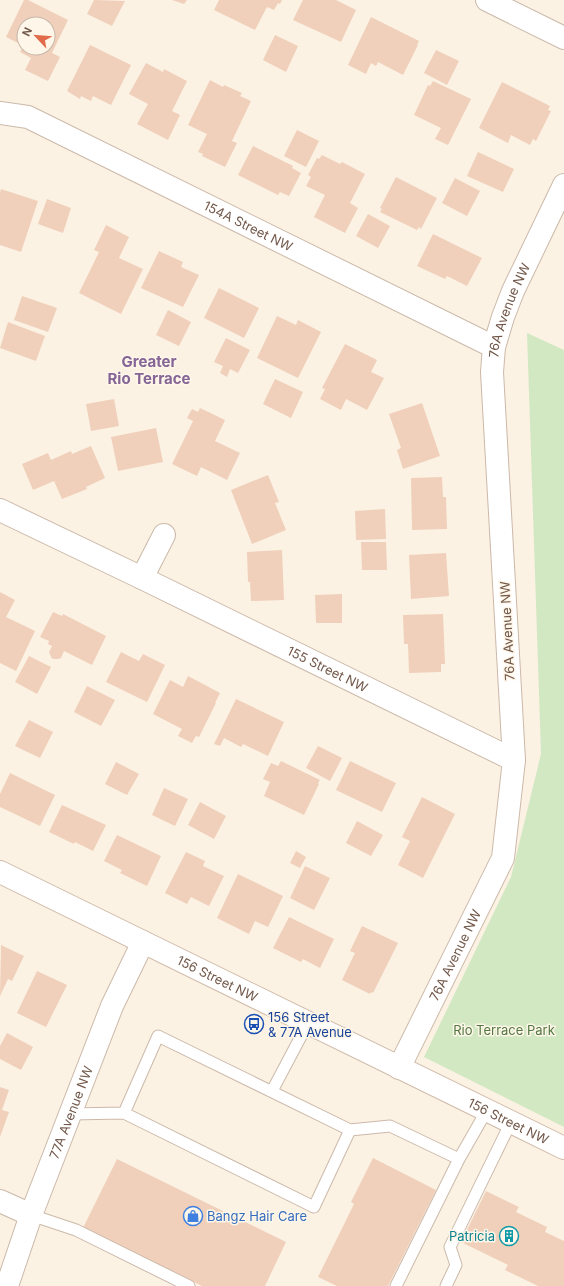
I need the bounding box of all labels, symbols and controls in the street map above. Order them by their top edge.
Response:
north arrow [16,16,56,56]
text: N [19,25,35,38]
street label: 154A Street NW [201,197,296,255]
street label: 76A Avenue NW [485,260,533,358]
district label: Greater Rio Terrace [107,352,191,388]
street label: 76A Avenue NW [496,581,518,681]
street label: 155 Street NW [285,642,371,695]
street label: 76A Avenue NW [426,907,484,1003]
street label: 156 Street NW [174,952,261,1005]
place label: 156 Street & 77A Avenue [268,1009,352,1040]
bus stop icon: 156 Street & 77A Avenue [243,1013,265,1035]
park label: Rio Terrace Park [453,1022,555,1038]
street label: 77A Avenue NW [46,1064,96,1161]
street label: 156 Street NW [465,1094,552,1147]
shop icon: Bangz Hair Care [182,1205,204,1227]
place label: Bangz Hair Care [207,1208,307,1224]
building icon: Patricia [498,1225,520,1247]
place label: Patricia [449,1228,495,1244]

